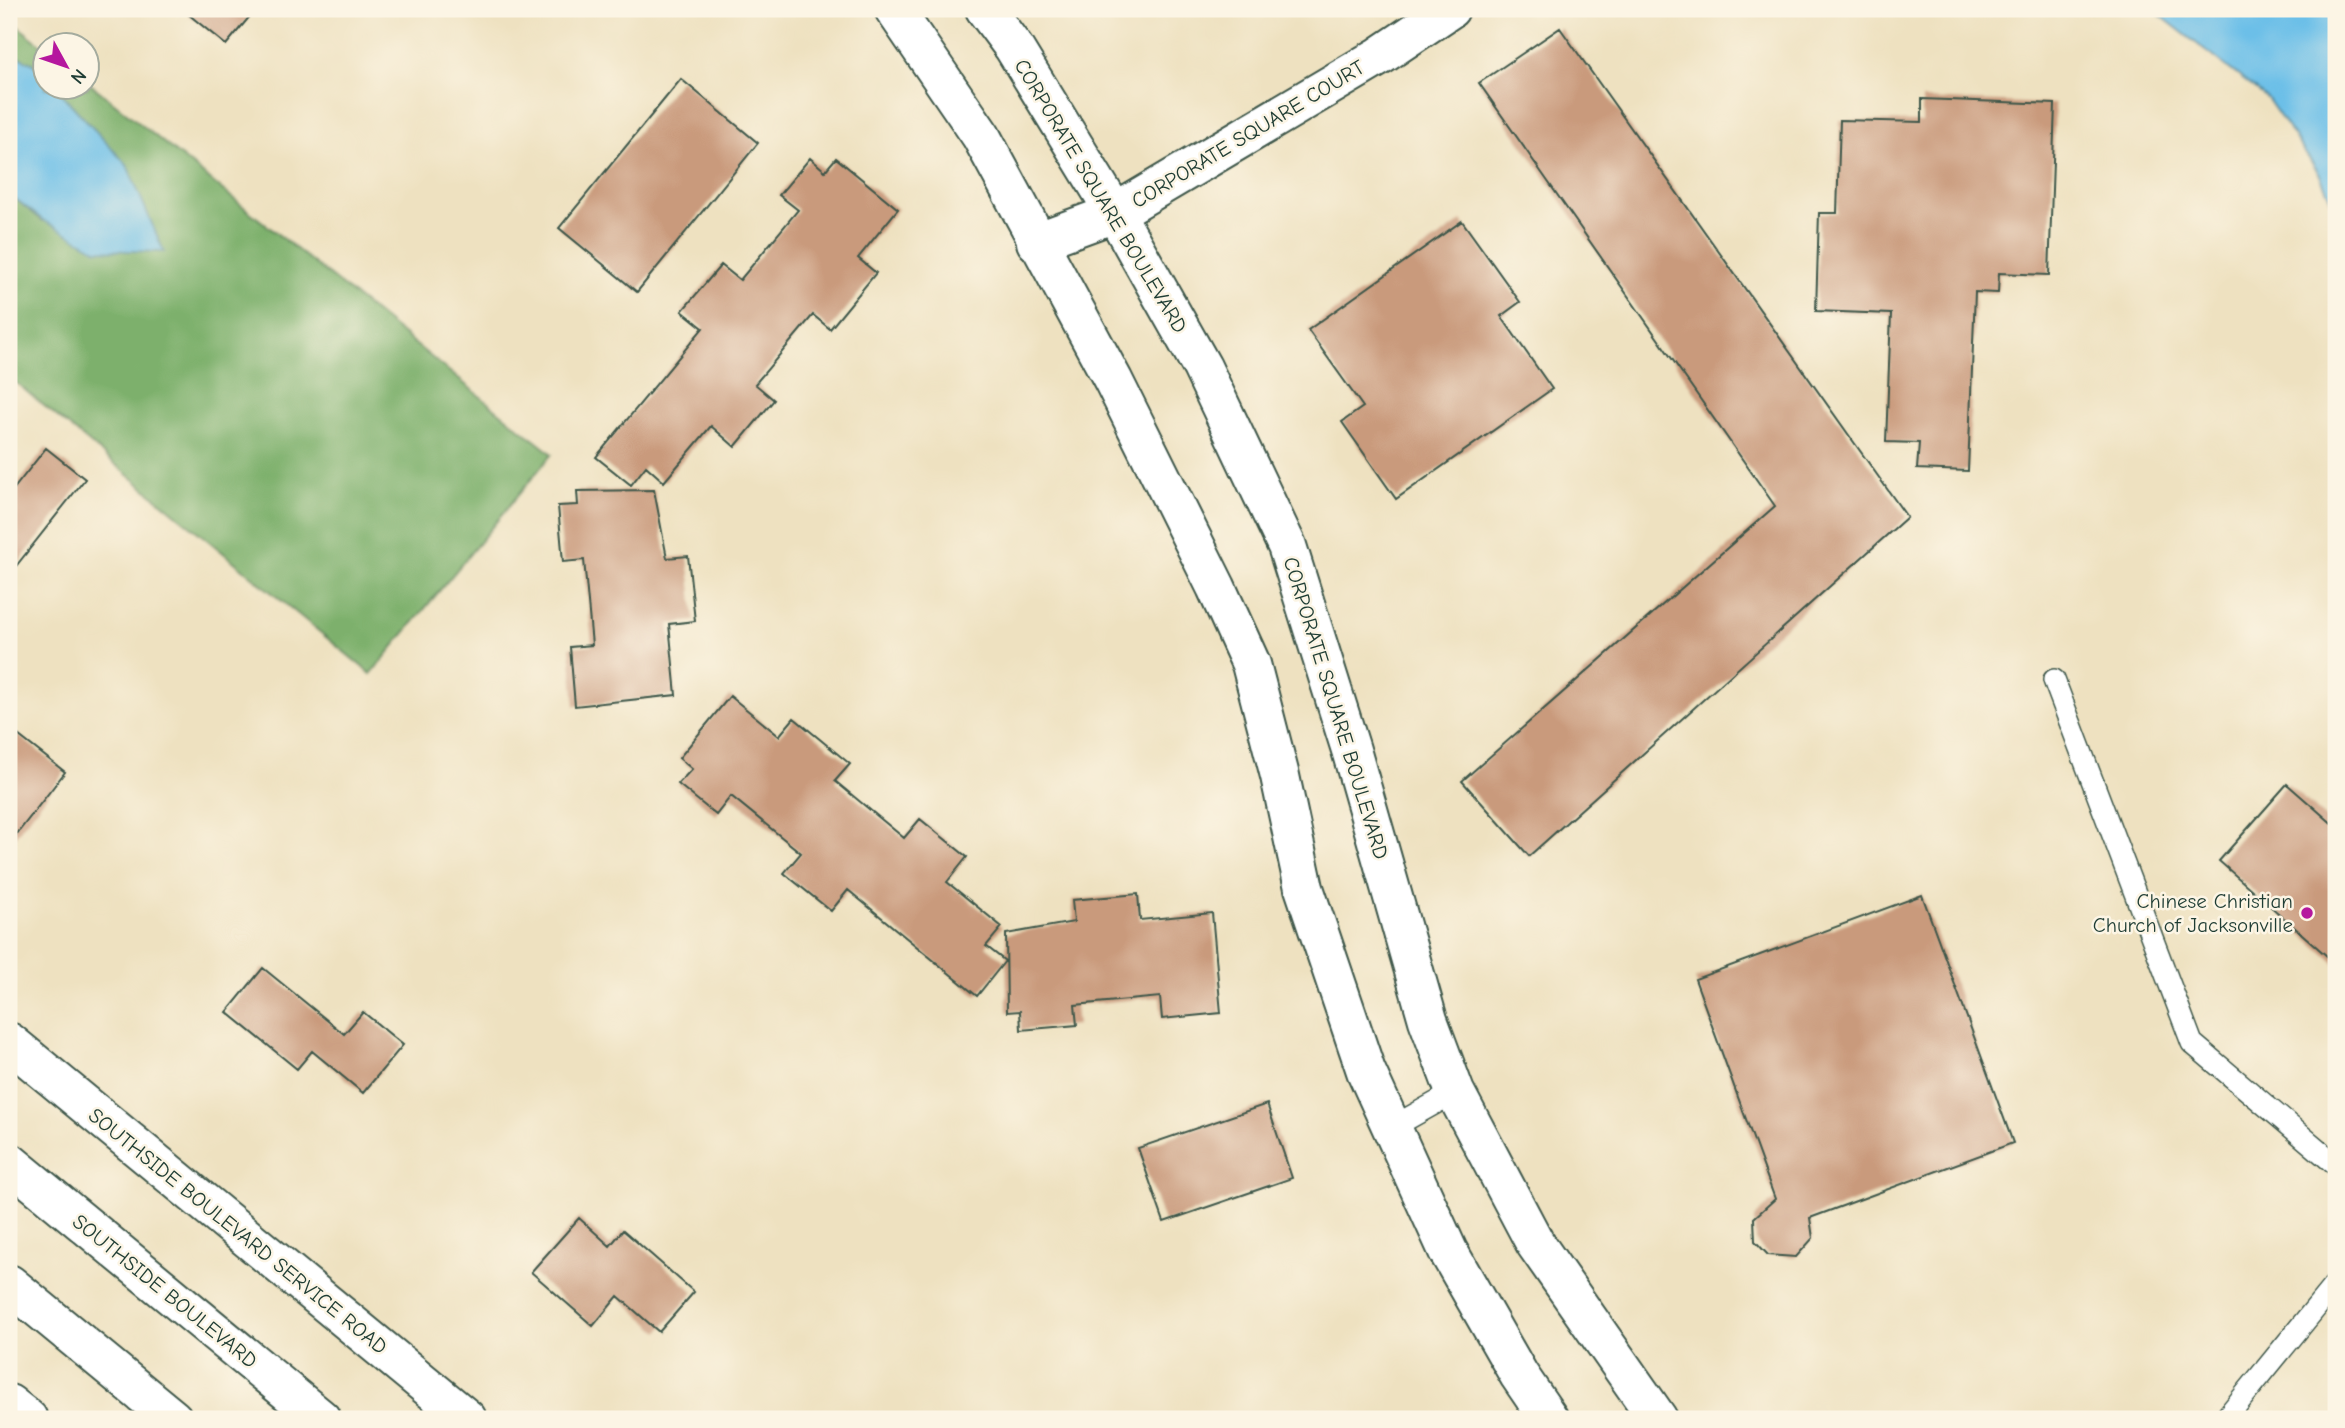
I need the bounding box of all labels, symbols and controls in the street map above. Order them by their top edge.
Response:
north arrow [32,32,102,102]
street label: CORPORATE SQUARE BOULEVARD [1010,55,1192,337]
street label: CORPORATE SQUARE COURT [1127,55,1369,213]
text: N [66,64,91,88]
street label: CORPORATE SQUARE BOULEVARD [1278,554,1394,862]
place label: Chinese Christian Church of Jacksonville [2093,889,2293,937]
marker: Chinese Christian Church of Jacksonville [2299,905,2315,921]
street label: SOUTHSIDE BOULEVARD SERVICE ROAD [84,1103,392,1359]
street label: SOUTHSIDE BOULEVARD [67,1209,263,1373]

